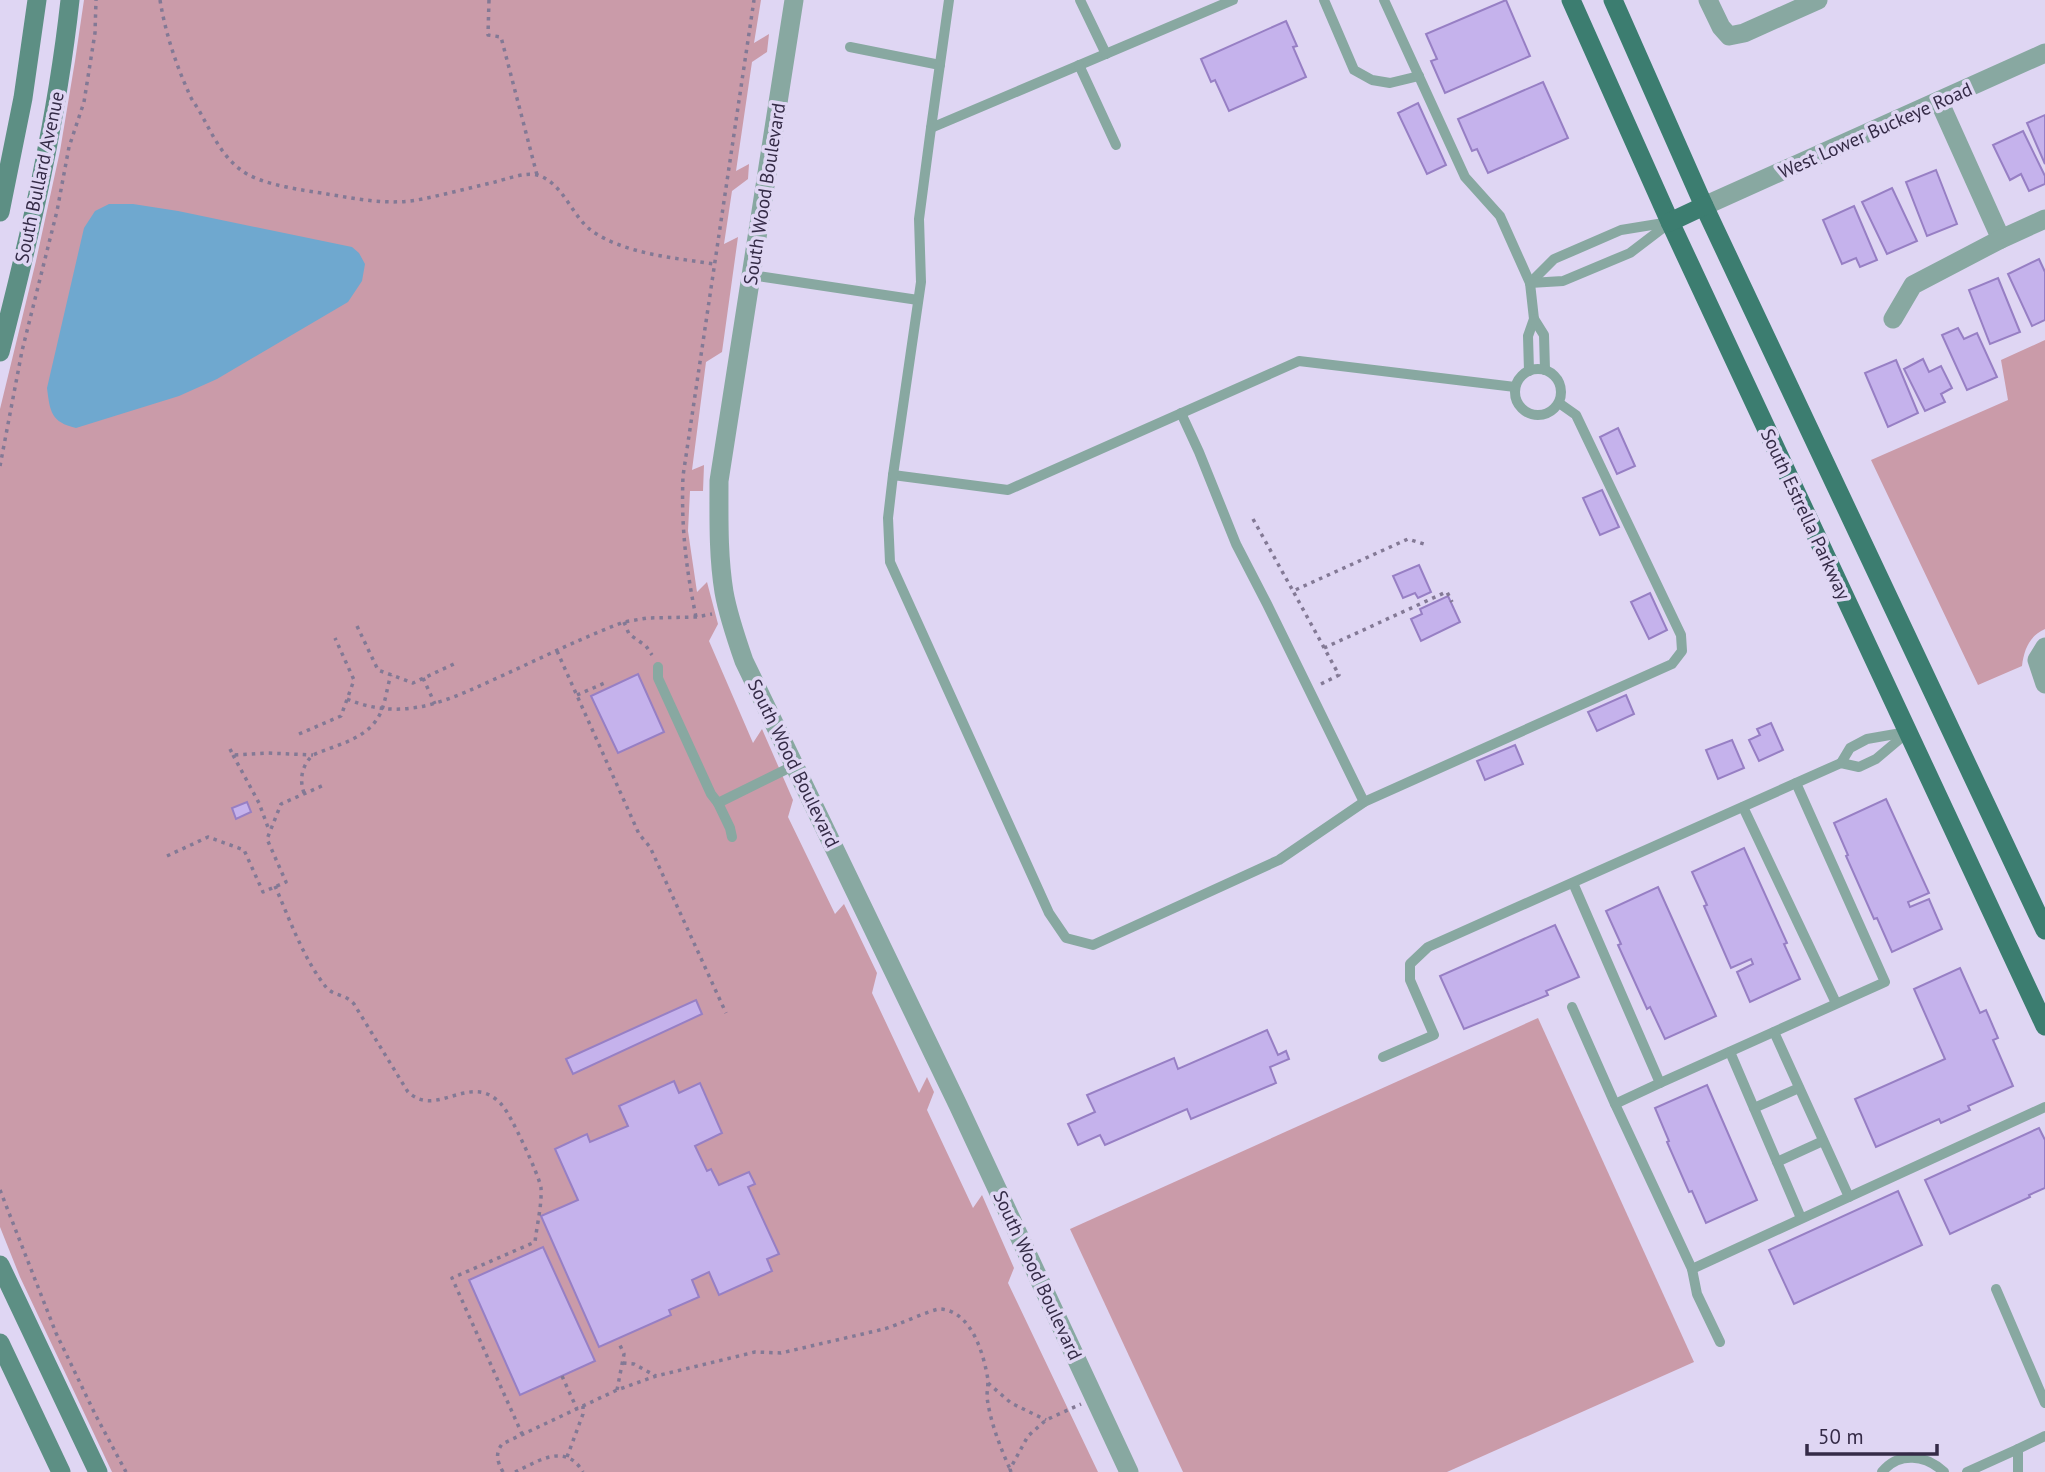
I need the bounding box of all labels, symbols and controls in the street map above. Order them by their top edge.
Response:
street label: West Lower Buckeye Road [1775,76,1975,184]
street label: South Bullard Avenue [9,89,69,265]
street label: South Wood Boulevard [738,101,790,287]
street label: South Estrella Parkway [1756,425,1856,603]
street label: South Wood Boulevard [743,675,845,851]
street label: South Wood Boulevard [988,1186,1088,1364]
scale bar [1807,1412,1937,1456]
text: 50 m [1818,1423,1864,1450]

